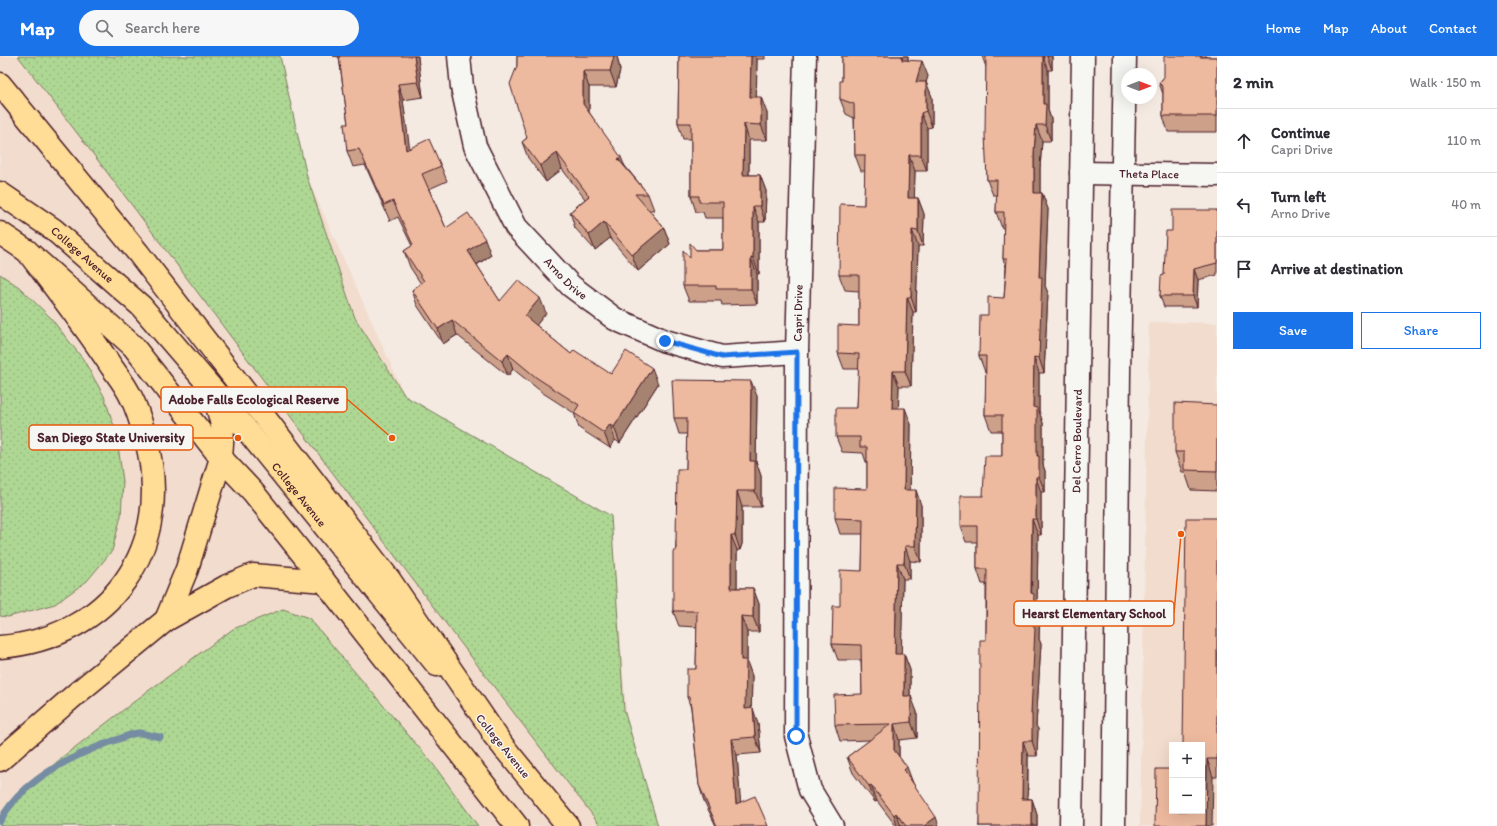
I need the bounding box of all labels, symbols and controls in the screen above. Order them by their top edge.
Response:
search box [79,10,359,46]
text: Map [20,17,55,40]
icon: search [93,17,115,39]
text: Search here [125,19,200,37]
text: Home [1266,20,1301,37]
text: Map [1323,20,1349,37]
text: About [1371,20,1407,37]
text: Contact [1429,20,1477,37]
north arrow [1121,68,1157,104]
text: 2 min [1233,72,1273,92]
text: Walk · 150 m [1410,75,1481,90]
text: Continue [1271,124,1330,142]
icon: ahead [1233,130,1255,152]
text: 110 m [1447,133,1481,148]
text: Capri Drive [1271,142,1333,157]
street label: Theta Place [1119,167,1179,181]
text: Turn left [1271,188,1326,206]
icon: left [1233,194,1255,216]
text: 40 m [1451,197,1481,212]
text: Arno Drive [1271,206,1330,221]
street label: College Avenue [48,223,117,286]
street label: Arno Drive [541,255,590,303]
icon: arrive [1233,258,1255,280]
text: Arrive at destination [1271,260,1403,278]
street label: Capri Drive [791,284,806,342]
button: Save [1233,312,1353,349]
button: Share [1361,312,1481,349]
route end [656,332,674,350]
callout: Adobe Falls Ecological Reserve [161,387,347,412]
street label: Del Cerro Boulevard [1069,388,1085,493]
text: Adobe Falls Ecological Reserve [168,392,339,408]
callout: San Diego State University [29,425,193,450]
text: San Diego State University [37,430,186,446]
street label: College Avenue [269,460,329,530]
callout: Hearst Elementary School [1014,601,1174,626]
text: Hearst Elementary School [1022,606,1166,622]
street label: College Avenue [473,711,533,781]
route start [787,727,805,745]
map controls [1169,742,1205,814]
button: + [1169,742,1205,778]
button: − [1169,778,1205,814]

